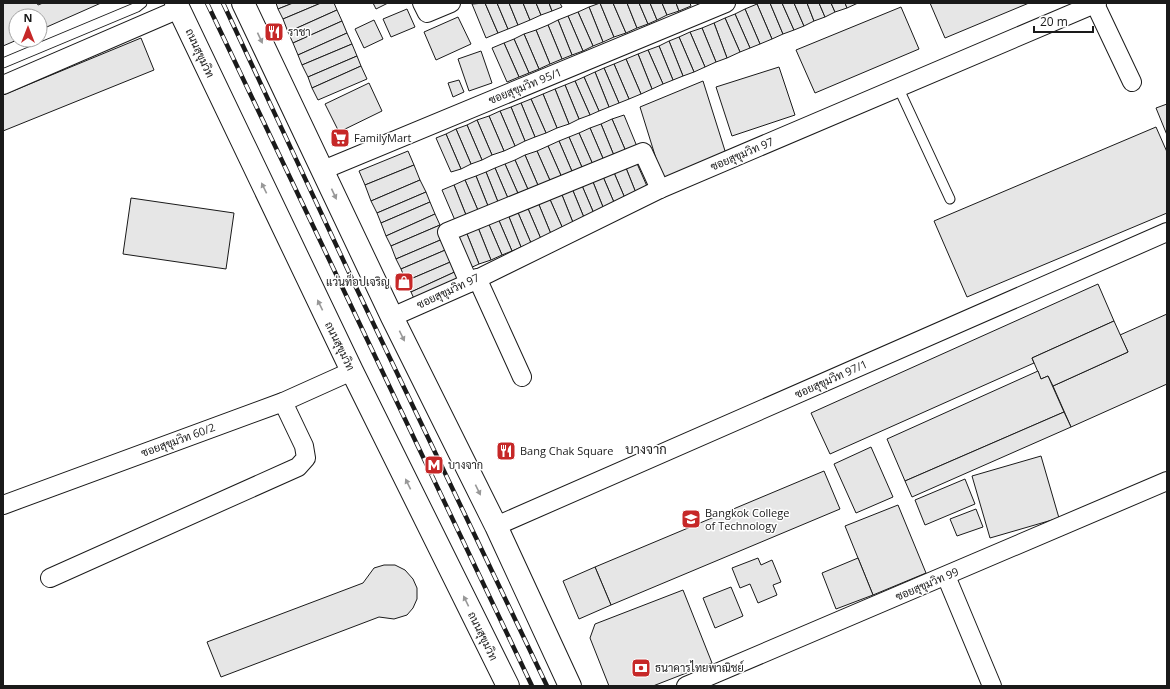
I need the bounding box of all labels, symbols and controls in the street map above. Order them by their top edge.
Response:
north arrow [8,8,48,48]
scale bar [1034,8,1093,34]
text: N [24,10,32,25]
text: 20 m [1040,13,1068,30]
restaurant icon: ราชา [263,21,285,43]
place label: ราชา [288,24,311,39]
street label: ถนนสุขุมวิท [181,26,218,81]
one-way arrow [257,33,263,44]
street label: ซอยสุขุมวิท 95/1 [486,64,564,109]
supermarket icon: FamilyMart [329,127,351,149]
place label: FamilyMart [354,130,412,145]
street label: ซอยสุขุมวิท 97 [708,133,777,175]
one-way arrow [261,182,267,193]
one-way arrow [331,188,337,199]
street label: ซอยสุขุมวิท 97 [414,269,482,313]
shop icon: แว่นท็อปเจริญ [393,271,415,293]
place label: แว่นท็อปเจริญ [326,273,390,289]
one-way arrow [317,299,323,311]
street label: ถนนสุขุมวิท [320,319,359,374]
one-way arrow [398,331,405,342]
street label: ซอยสุขุมวิท 97/1 [792,356,870,403]
street label: ซอยสุขุมวิท 60/2 [139,419,218,462]
restaurant icon: Bang Chak Square [495,440,517,462]
district label: บางจาก [625,440,667,458]
place label: Bang Chak Square [520,443,614,458]
metro station icon: บางจาก [423,454,445,476]
place label: บางจาก [448,457,483,472]
one-way arrow [405,479,411,490]
one-way arrow [475,485,481,496]
place label: Bangkok College of Technology [705,505,789,533]
school or university icon: Bangkok College of Technology [680,508,702,530]
street label: ซอยสุขุมวิท 99 [893,563,962,605]
one-way arrow [463,595,469,607]
street label: ถนนสุขุมวิท [463,609,502,664]
bank icon: ธนาคารไทยพาณิชย์ [630,657,652,679]
place label: ธนาคารไทยพาณิชย์ [655,660,744,675]

